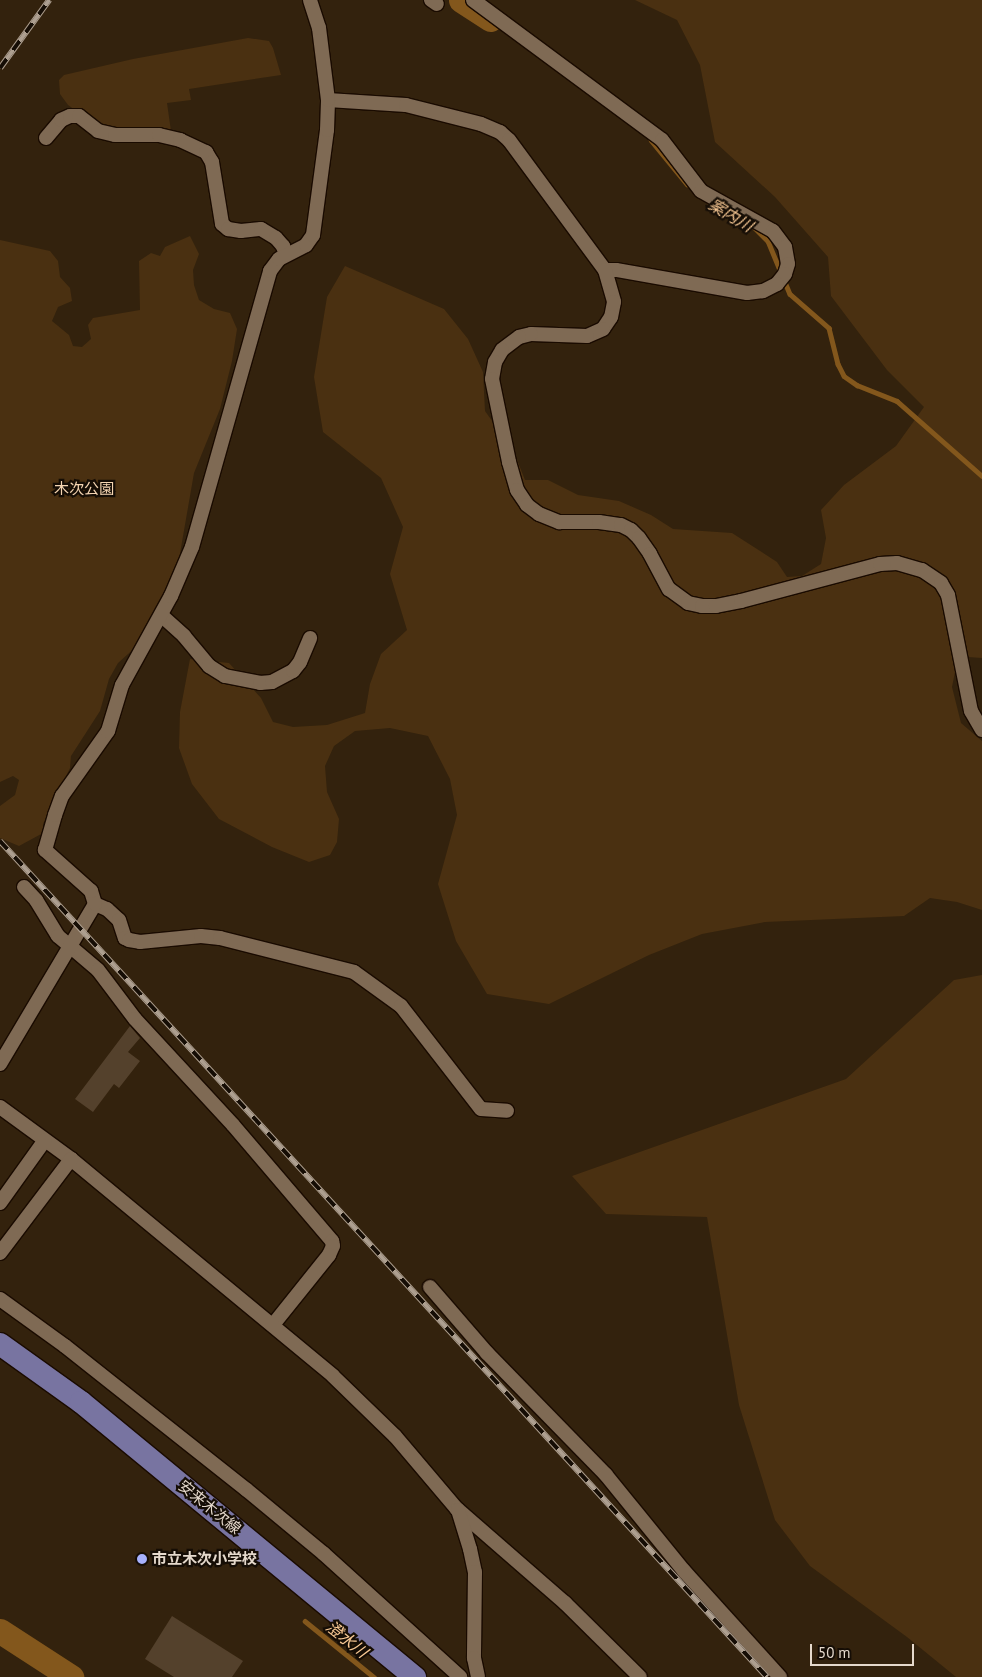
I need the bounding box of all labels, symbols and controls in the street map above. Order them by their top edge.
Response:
water label: 案内川 [705,194,757,236]
park label: 木次公園 [54,480,114,498]
street label: 安来木次線 [175,1476,245,1538]
place label: 市立木次小学校 [152,1550,257,1568]
marker: 市立木次小学校 [136,1553,148,1565]
water label: 澄水川 [322,1616,372,1662]
scale bar [812,1634,916,1666]
text: 50 m [818,1643,851,1662]

